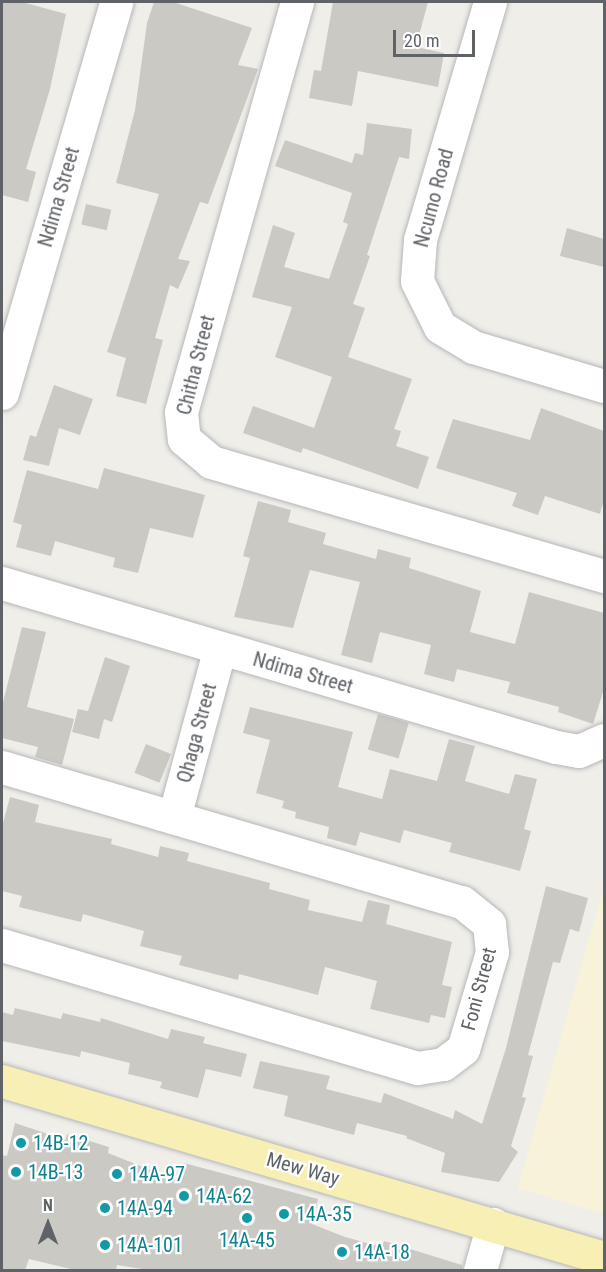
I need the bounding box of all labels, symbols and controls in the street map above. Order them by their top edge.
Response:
scale bar [396,18,478,56]
text: 20 m [404,30,439,51]
street label: Ndima Street [33,144,85,250]
street label: Ncumo Road [409,146,459,250]
street label: Chitha Street [172,313,220,417]
street label: Ndima Street [250,647,356,699]
street label: Qhaga Street [172,681,222,785]
street label: Foni Street [456,945,502,1033]
place label: 14B-12 [33,1131,88,1155]
marker: 14B-12 [14,1136,28,1150]
street label: Mew Way [264,1147,342,1191]
place label: 14B-13 [28,1160,83,1184]
place label: 14A-97 [129,1162,185,1186]
marker: 14B-13 [9,1165,23,1179]
marker: 14A-97 [110,1167,124,1181]
place label: 14A-62 [196,1184,252,1208]
marker: 14A-62 [177,1189,191,1203]
north arrow [18,1194,78,1254]
text: N [43,1196,53,1215]
place label: 14A-94 [117,1196,173,1220]
marker: 14A-94 [98,1201,112,1215]
place label: 14A-35 [296,1202,352,1226]
marker: 14A-35 [277,1207,291,1221]
marker: 14A-45 [240,1211,254,1225]
place label: 14A-45 [219,1228,275,1252]
place label: 14A-101 [117,1233,183,1257]
marker: 14A-101 [98,1238,112,1252]
place label: 14A-18 [354,1240,410,1264]
marker: 14A-18 [335,1245,349,1259]

